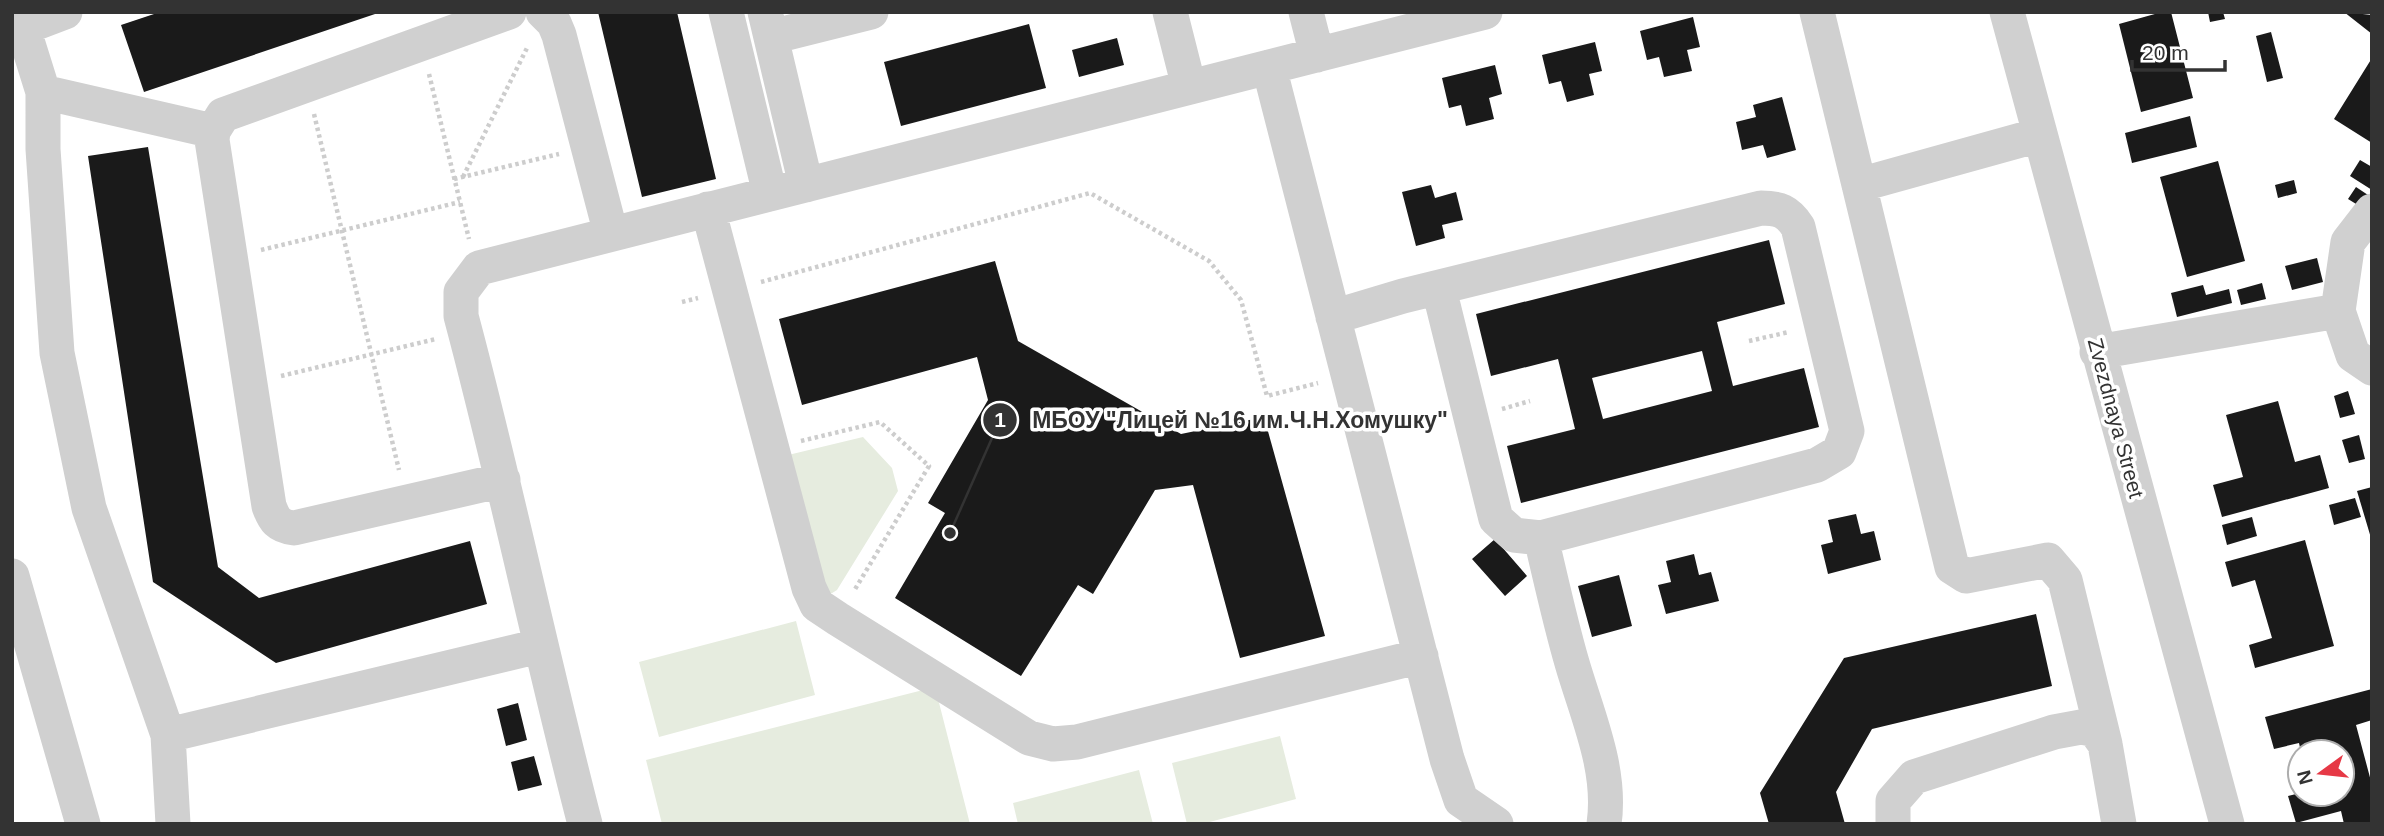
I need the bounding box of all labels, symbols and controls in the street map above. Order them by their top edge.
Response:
scale bar [2132,28,2225,72]
text: 20 m [2142,41,2189,64]
street label: Zvezdnaya Street [2084,336,2148,501]
callout: МБОУ "Лицей №16 им.Ч.Н.Хомушку" [983,398,1462,442]
text: МБОУ "Лицей №16 им.Ч.Н.Хомушку" [1032,407,1448,433]
text: 1 [994,408,1006,431]
north arrow [2286,738,2356,808]
text: N [2293,768,2317,787]

